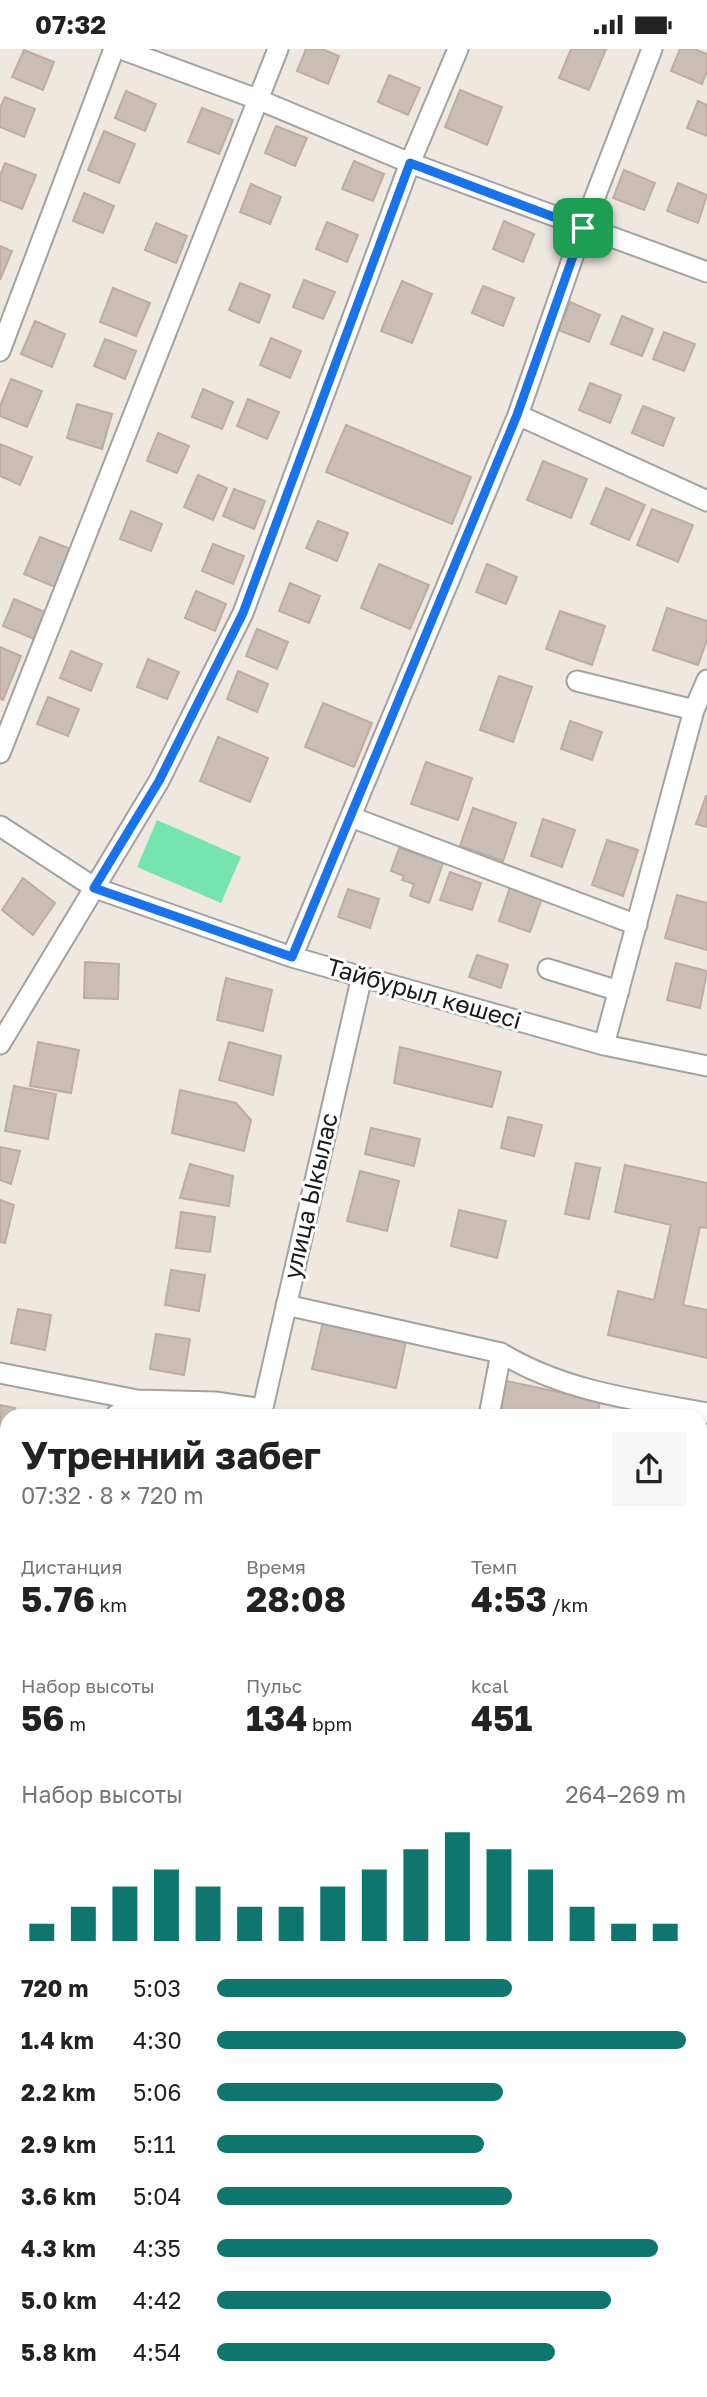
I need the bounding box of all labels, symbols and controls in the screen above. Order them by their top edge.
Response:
text: 07:32 [35,9,106,40]
pin [553,198,613,258]
icon: arrive [564,209,602,247]
street label: Тайбурыл көшесі [324,951,525,1034]
street label: улица Ыкылас [276,1110,343,1282]
text: Утренний забег [21,1432,321,1477]
button: share [612,1432,686,1506]
text: 07:32 · 8 × 720 m [21,1481,204,1509]
text: Дистанция [21,1555,122,1578]
text: Время [246,1555,306,1578]
text: Темп [471,1555,517,1578]
text: 5.76 [21,1578,95,1620]
text: 28:08 [246,1578,346,1620]
text: 4:53 [471,1578,547,1620]
text: km [95,1593,127,1616]
text: /km [547,1593,588,1616]
text: Набор высоты [21,1674,155,1697]
text: Пульс [246,1674,302,1697]
text: kcal [471,1674,509,1697]
text: 56 [21,1697,65,1739]
text: 134 [246,1697,307,1739]
text: 451 [471,1697,532,1739]
text: m [65,1712,86,1735]
text: bpm [307,1712,352,1735]
text: Набор высоты [21,1780,183,1808]
text: 264–269 m [565,1780,686,1808]
text: 720 m [21,1974,88,2002]
text: 5:03 [133,1974,181,2002]
text: 1.4 km [21,2026,94,2054]
text: 4:30 [133,2026,182,2054]
text: 2.2 km [21,2078,96,2106]
text: 5:06 [133,2078,181,2106]
text: 2.9 km [21,2130,96,2158]
text: 5:11 [133,2130,176,2158]
text: 3.6 km [21,2182,96,2210]
text: 5:04 [133,2182,182,2210]
text: 4.3 km [21,2234,96,2262]
text: 4:35 [133,2234,181,2262]
text: 5.0 km [21,2286,97,2314]
text: 4:42 [133,2286,181,2314]
text: 5.8 km [21,2338,96,2366]
text: 4:54 [133,2338,181,2366]

